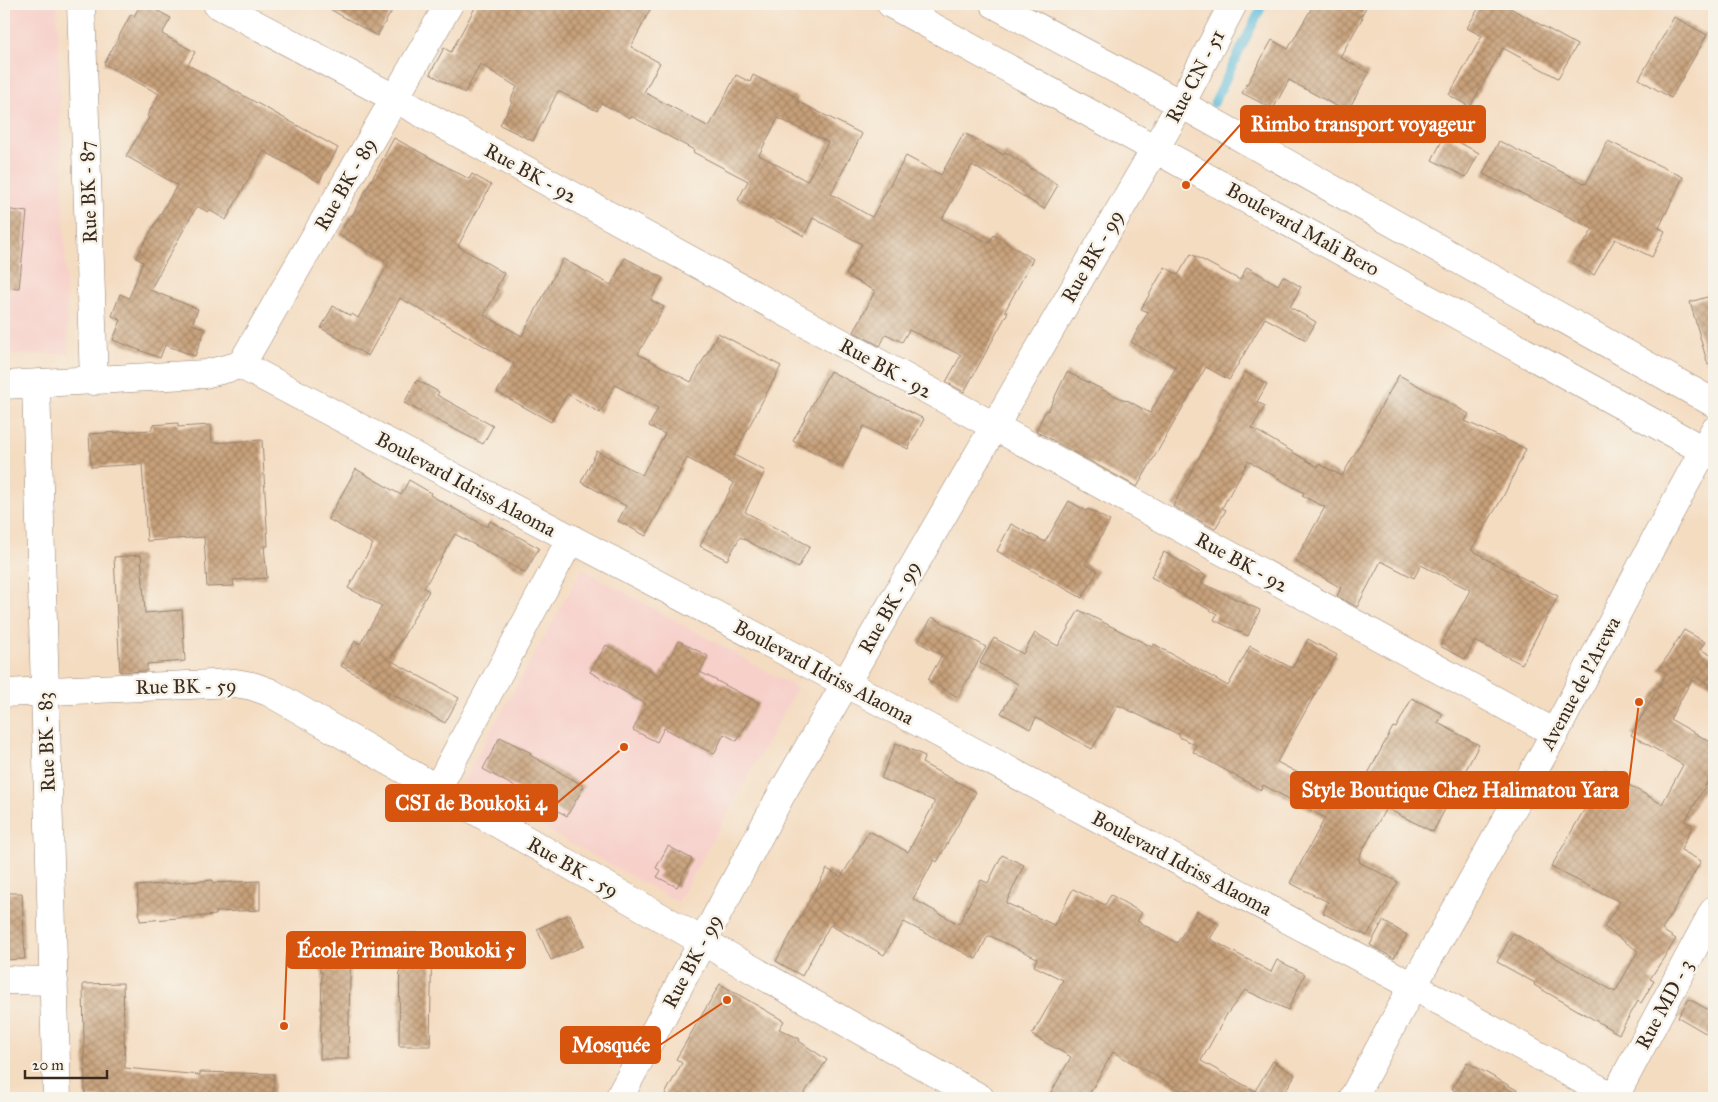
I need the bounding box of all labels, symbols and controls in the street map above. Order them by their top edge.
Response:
street label: Rue CN - 51 [1161,25,1230,127]
callout: Rimbo transport voyageur [1241,106,1485,142]
text: Rimbo transport voyageur [1251,111,1476,137]
street label: Rue BK - 89 [309,134,381,234]
street label: Rue BK - 92 [481,138,581,208]
street label: Rue BK - 87 [74,140,102,244]
street label: Boulevard Mali Bero [1222,177,1384,281]
street label: Rue BK - 99 [1056,206,1128,306]
street label: Rue BK - 92 [836,333,936,403]
street label: Boulevard Idriss Alaoma [372,426,561,542]
street label: Rue BK - 92 [1192,527,1292,597]
street label: Rue BK - 99 [853,557,925,657]
street label: Avenue de l'Arewa [1534,612,1625,755]
street label: Boulevard Idriss Alaoma [730,614,919,730]
street label: Rue BK - 59 [135,673,237,699]
street label: Rue BK - 83 [32,692,60,792]
callout: Style Boutique Chez Halimatou Yara [1291,772,1628,808]
text: Style Boutique Chez Halimatou Yara [1302,777,1620,803]
callout: CSI de Boukoki 4 [386,785,557,821]
text: CSI de Boukoki 4 [395,790,548,816]
street label: Boulevard Idriss Alaoma [1088,805,1277,921]
street label: Rue BK - 59 [523,831,623,903]
street label: Rue BK - 99 [657,910,727,1012]
callout: École Primaire Boukoki 5 [287,932,525,968]
text: École Primaire Boukoki 5 [297,936,515,963]
street label: Rue MD - 3 [1630,955,1698,1053]
callout: Mosquée [561,1027,660,1063]
text: Mosquée [572,1032,651,1058]
scale bar [25,1047,108,1079]
text: 20 m [32,1056,64,1074]

